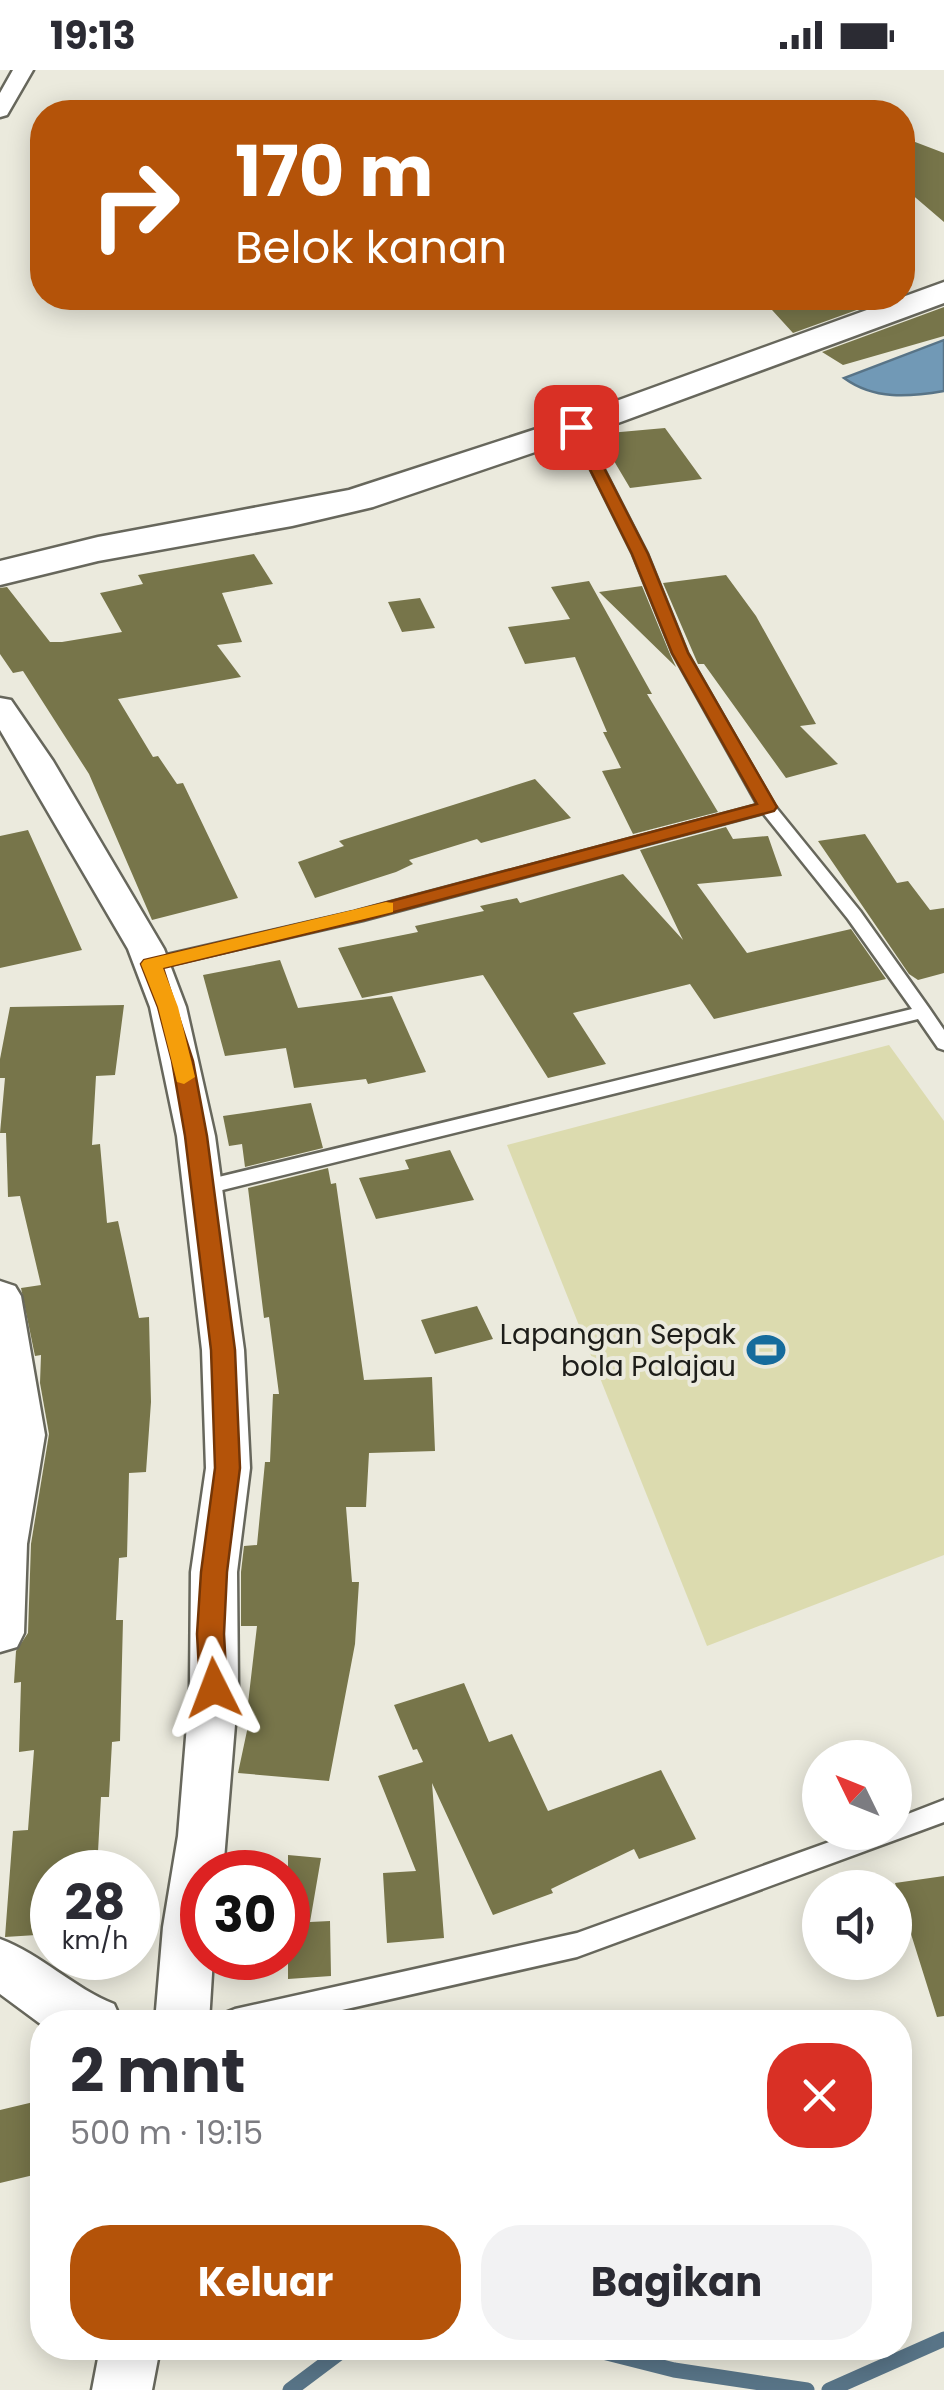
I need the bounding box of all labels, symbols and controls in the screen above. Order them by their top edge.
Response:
text: 19:13 [50,9,136,62]
text: 170 m [235,122,433,221]
icon: right [70,140,200,270]
text: Belok kanan [235,216,507,279]
pin [534,385,619,470]
icon: arrive [549,400,604,455]
place label: Lapangan Sepak bola Palajau [500,1315,737,1386]
sports icon: Lapangan Sepak bola Palajau [745,1329,787,1371]
position arrow [162,1636,266,1740]
north arrow [802,1740,912,1850]
map controls [802,1740,912,1980]
speed limit sign: 30 [180,1850,310,1980]
text: 28 [65,1867,125,1938]
button: sound [802,1870,912,1980]
text: km/h [62,1923,128,1958]
text: 2 mnt [70,2029,245,2113]
button: close [767,2043,872,2148]
text: 500 m · 19:15 [70,2110,263,2155]
button: Keluar [70,2225,461,2340]
button: Bagikan [481,2225,872,2340]

